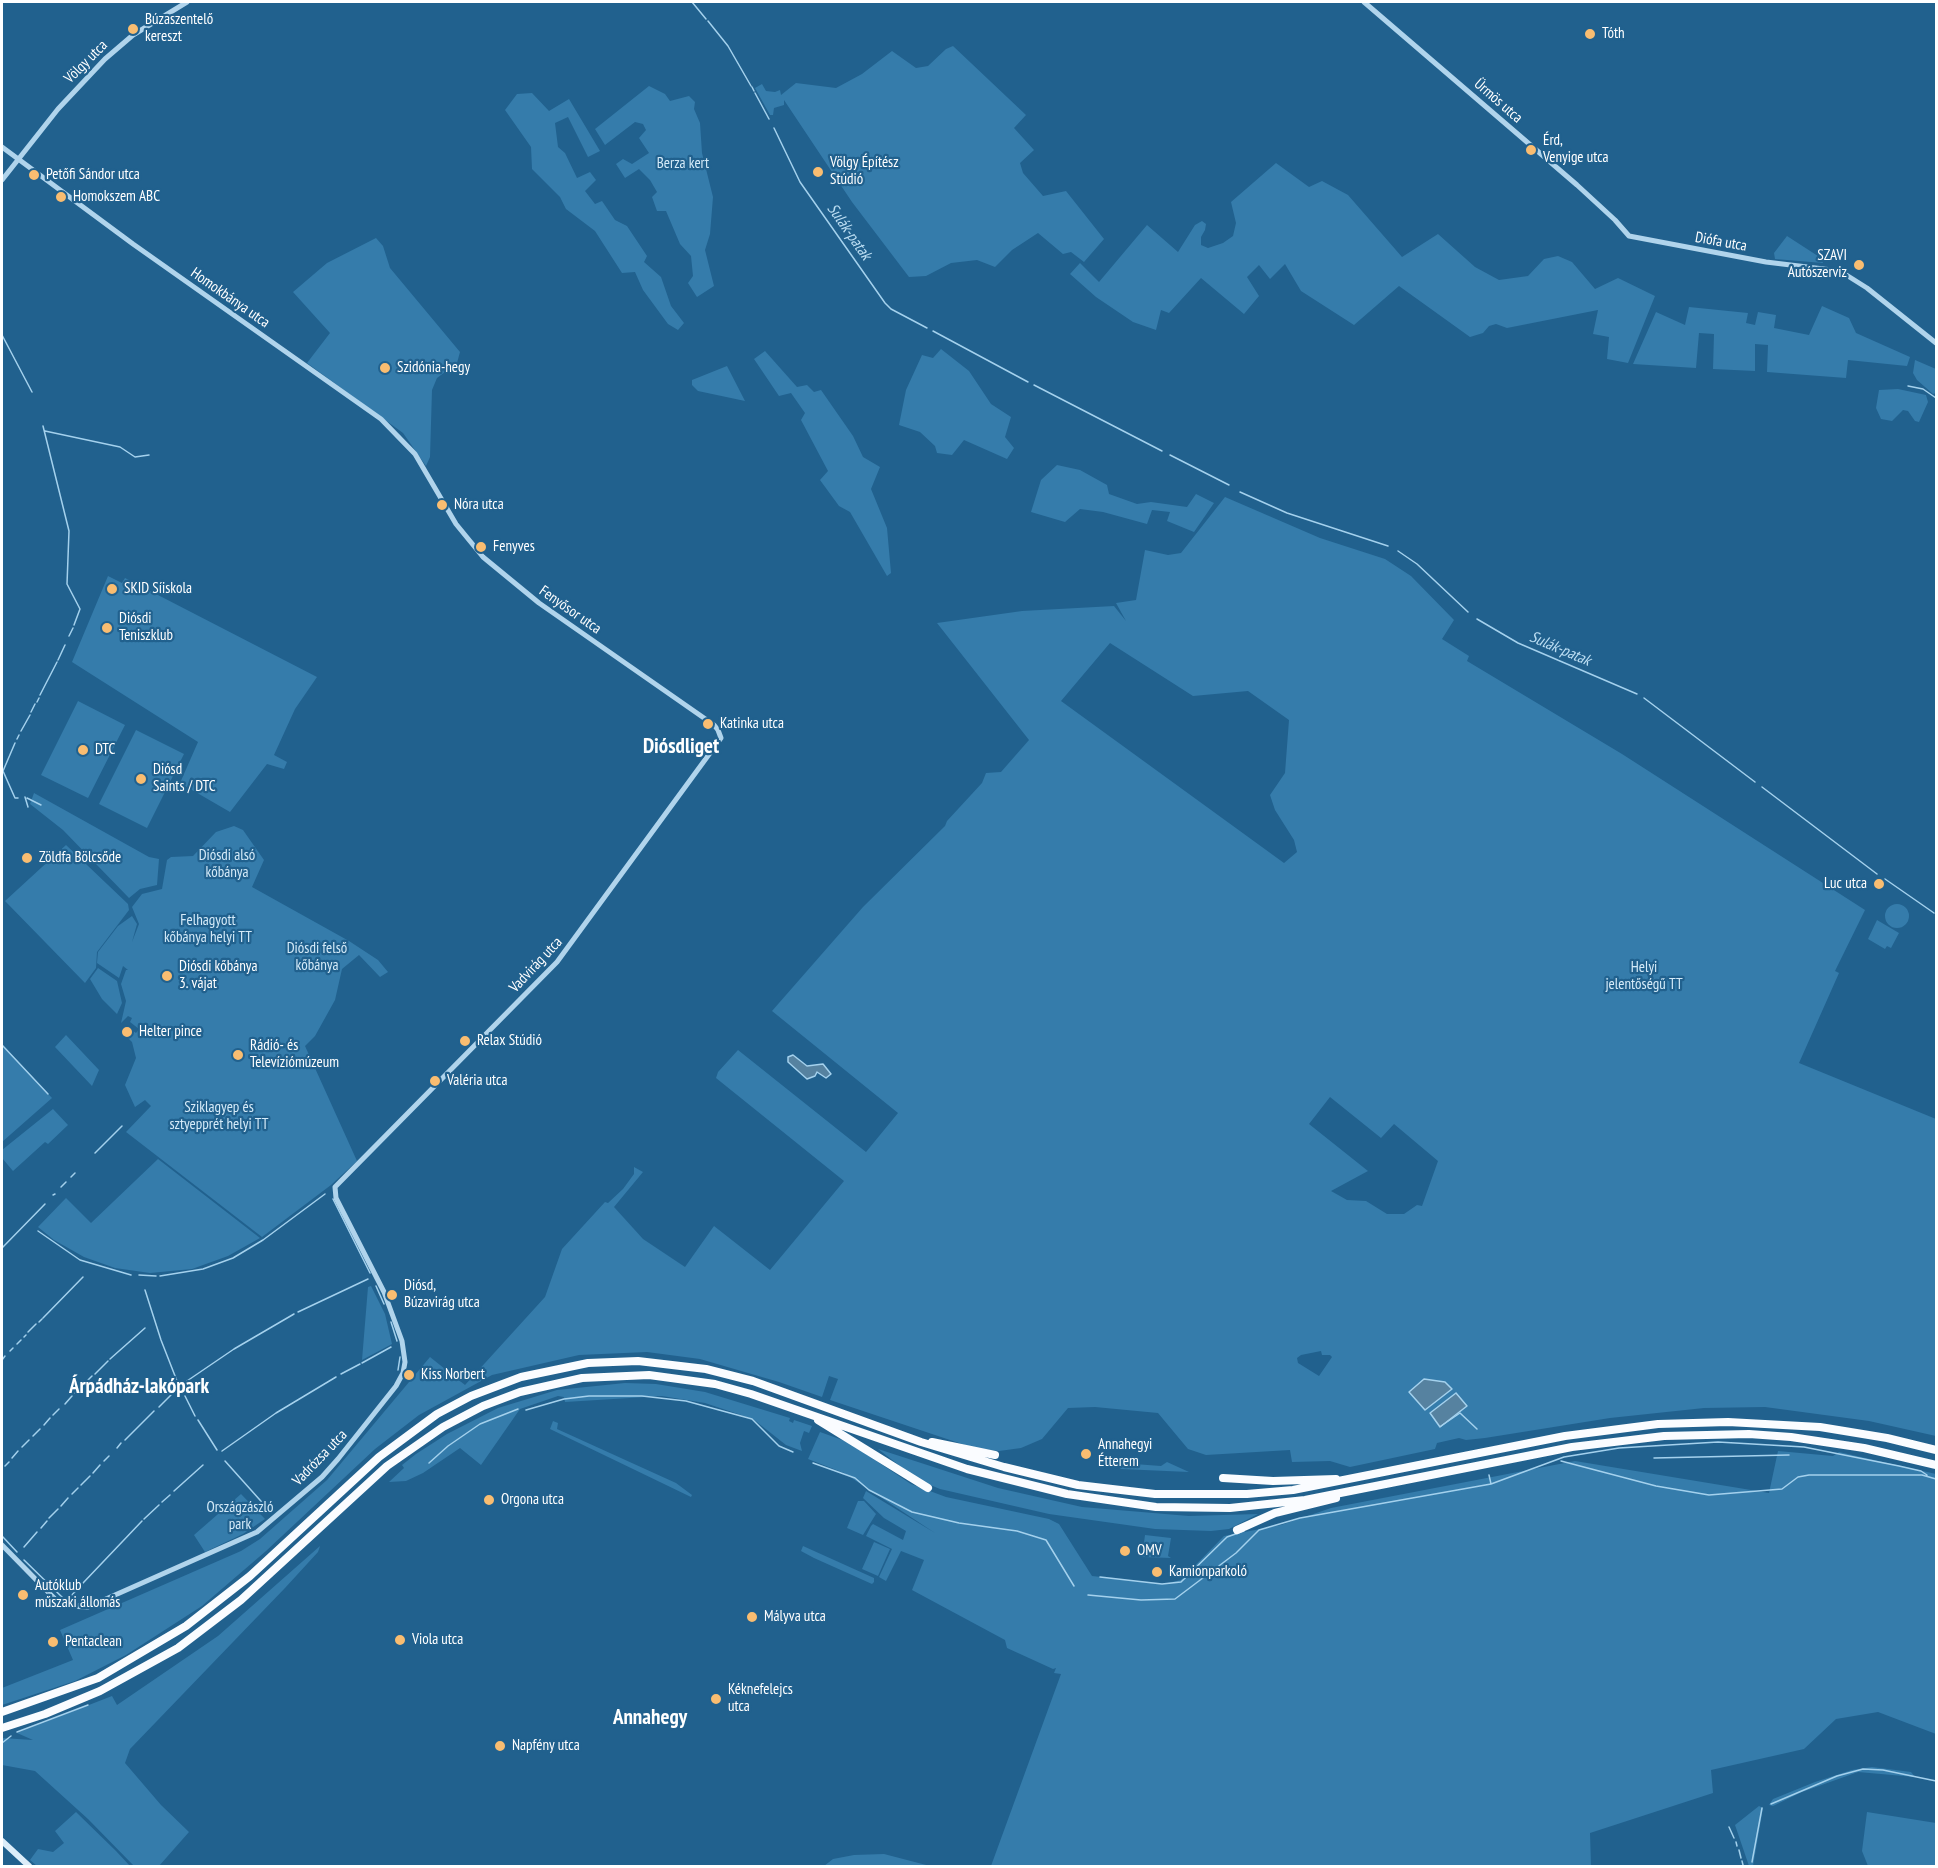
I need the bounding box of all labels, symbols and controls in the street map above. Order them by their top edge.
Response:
place label: Búzaszentelő kereszt [145,11,213,46]
marker: Búzaszentelő kereszt [126,22,140,36]
place label: Tóth [1602,25,1625,43]
marker: Tóth [1583,27,1597,41]
street label: Völgy utca [61,37,111,87]
street label: Ürmös utca [1470,75,1526,127]
place label: Érd, Venyige utca [1543,132,1609,167]
marker: Érd, Venyige utca [1524,143,1538,157]
place label: Völgy Építész Stúdió [830,154,899,189]
park label: Berza kert [657,155,709,173]
marker: Völgy Építész Stúdió [811,165,825,179]
place label: Petőfi Sándor utca [46,166,140,184]
marker: Petőfi Sándor utca [27,168,41,182]
place label: Homokszem ABC [73,188,160,206]
marker: Homokszem ABC [54,190,68,204]
water label: Sulák-patak [823,200,875,264]
street label: Diófa utca [1694,229,1748,255]
place label: SZAVI Autószerviz [1788,247,1847,282]
marker: SZAVI Autószerviz [1852,258,1866,272]
street label: Homokbánya utca [187,264,273,332]
place label: Szidónia-hegy [397,359,470,377]
marker: Szidónia-hegy [378,361,392,375]
place label: Nóra utca [454,496,504,514]
marker: Nóra utca [435,498,449,512]
place label: Fenyves [493,538,535,556]
marker: Fenyves [474,540,488,554]
place label: SKID Síiskola [124,580,192,598]
marker: SKID Síiskola [105,582,119,596]
street label: Fenyősor utca [535,582,605,638]
place label: Diósdi Teniszklub [119,610,173,645]
marker: Diósdi Teniszklub [100,621,114,635]
water label: Sulák-patak [1527,628,1593,670]
place label: Katinka utca [720,715,784,733]
marker: Katinka utca [701,717,715,731]
district label: Diósdliget [643,734,719,760]
place label: DTC [95,741,115,759]
marker: DTC [76,743,90,757]
place label: Diósd Saints / DTC [153,761,216,796]
marker: Diósd Saints / DTC [134,772,148,786]
park label: Diósdi alsó kőbánya [199,847,255,882]
place label: Zöldfa Bölcsőde [39,849,121,867]
marker: Zöldfa Bölcsőde [20,851,34,865]
place label: Luc utca [1824,875,1867,893]
marker: Luc utca [1872,877,1886,891]
park label: Felhagyott kőbánya helyi TT [164,912,252,947]
street label: Vadvirág utca [506,933,566,997]
park label: Diósdi felső kőbánya [287,940,347,975]
place label: Diósdi kőbánya 3. vájat [179,958,257,993]
park label: Helyi jelentőségű TT [1605,959,1683,994]
marker: Diósdi kőbánya 3. vájat [160,969,174,983]
place label: Helter pince [139,1023,202,1041]
marker: Helter pince [120,1025,134,1039]
place label: Relax Stúdió [477,1032,542,1050]
marker: Relax Stúdió [458,1034,472,1048]
place label: Rádió- és Televíziómúzeum [250,1037,339,1072]
marker: Rádió- és Televíziómúzeum [231,1048,245,1062]
place label: Valéria utca [447,1072,507,1090]
marker: Valéria utca [428,1074,442,1088]
park label: Sziklagyep és sztyepprét helyi TT [169,1099,269,1134]
place label: Diósd, Búzavirág utca [404,1277,480,1312]
marker: Diósd, Búzavirág utca [385,1288,399,1302]
place label: Kiss Norbert [421,1366,485,1384]
marker: Kiss Norbert [402,1368,416,1382]
district label: Árpádház-lakópark [69,1374,209,1400]
street label: Vadrózsa utca [289,1426,351,1490]
place label: Annahegyi Étterem [1098,1436,1152,1471]
marker: Annahegyi Étterem [1079,1447,1093,1461]
place label: Orgona utca [501,1491,564,1509]
marker: Orgona utca [482,1493,496,1507]
park label: Országzászló park [206,1499,274,1534]
place label: OMV [1137,1542,1162,1560]
marker: OMV [1118,1544,1132,1558]
place label: Kamionparkoló [1169,1563,1247,1581]
marker: Kamionparkoló [1150,1565,1164,1579]
place label: Autóklub műszaki állomás [35,1577,120,1612]
marker: Autóklub műszaki állomás [16,1588,30,1602]
place label: Mályva utca [764,1608,826,1626]
marker: Mályva utca [745,1610,759,1624]
place label: Viola utca [412,1631,463,1649]
place label: Pentaclean [65,1633,122,1651]
marker: Viola utca [393,1633,407,1647]
marker: Pentaclean [46,1635,60,1649]
place label: Kéknefelejcs utca [728,1681,793,1716]
marker: Kéknefelejcs utca [709,1692,723,1706]
district label: Annahegy [613,1705,687,1731]
place label: Napfény utca [512,1737,580,1755]
marker: Napfény utca [493,1739,507,1753]

